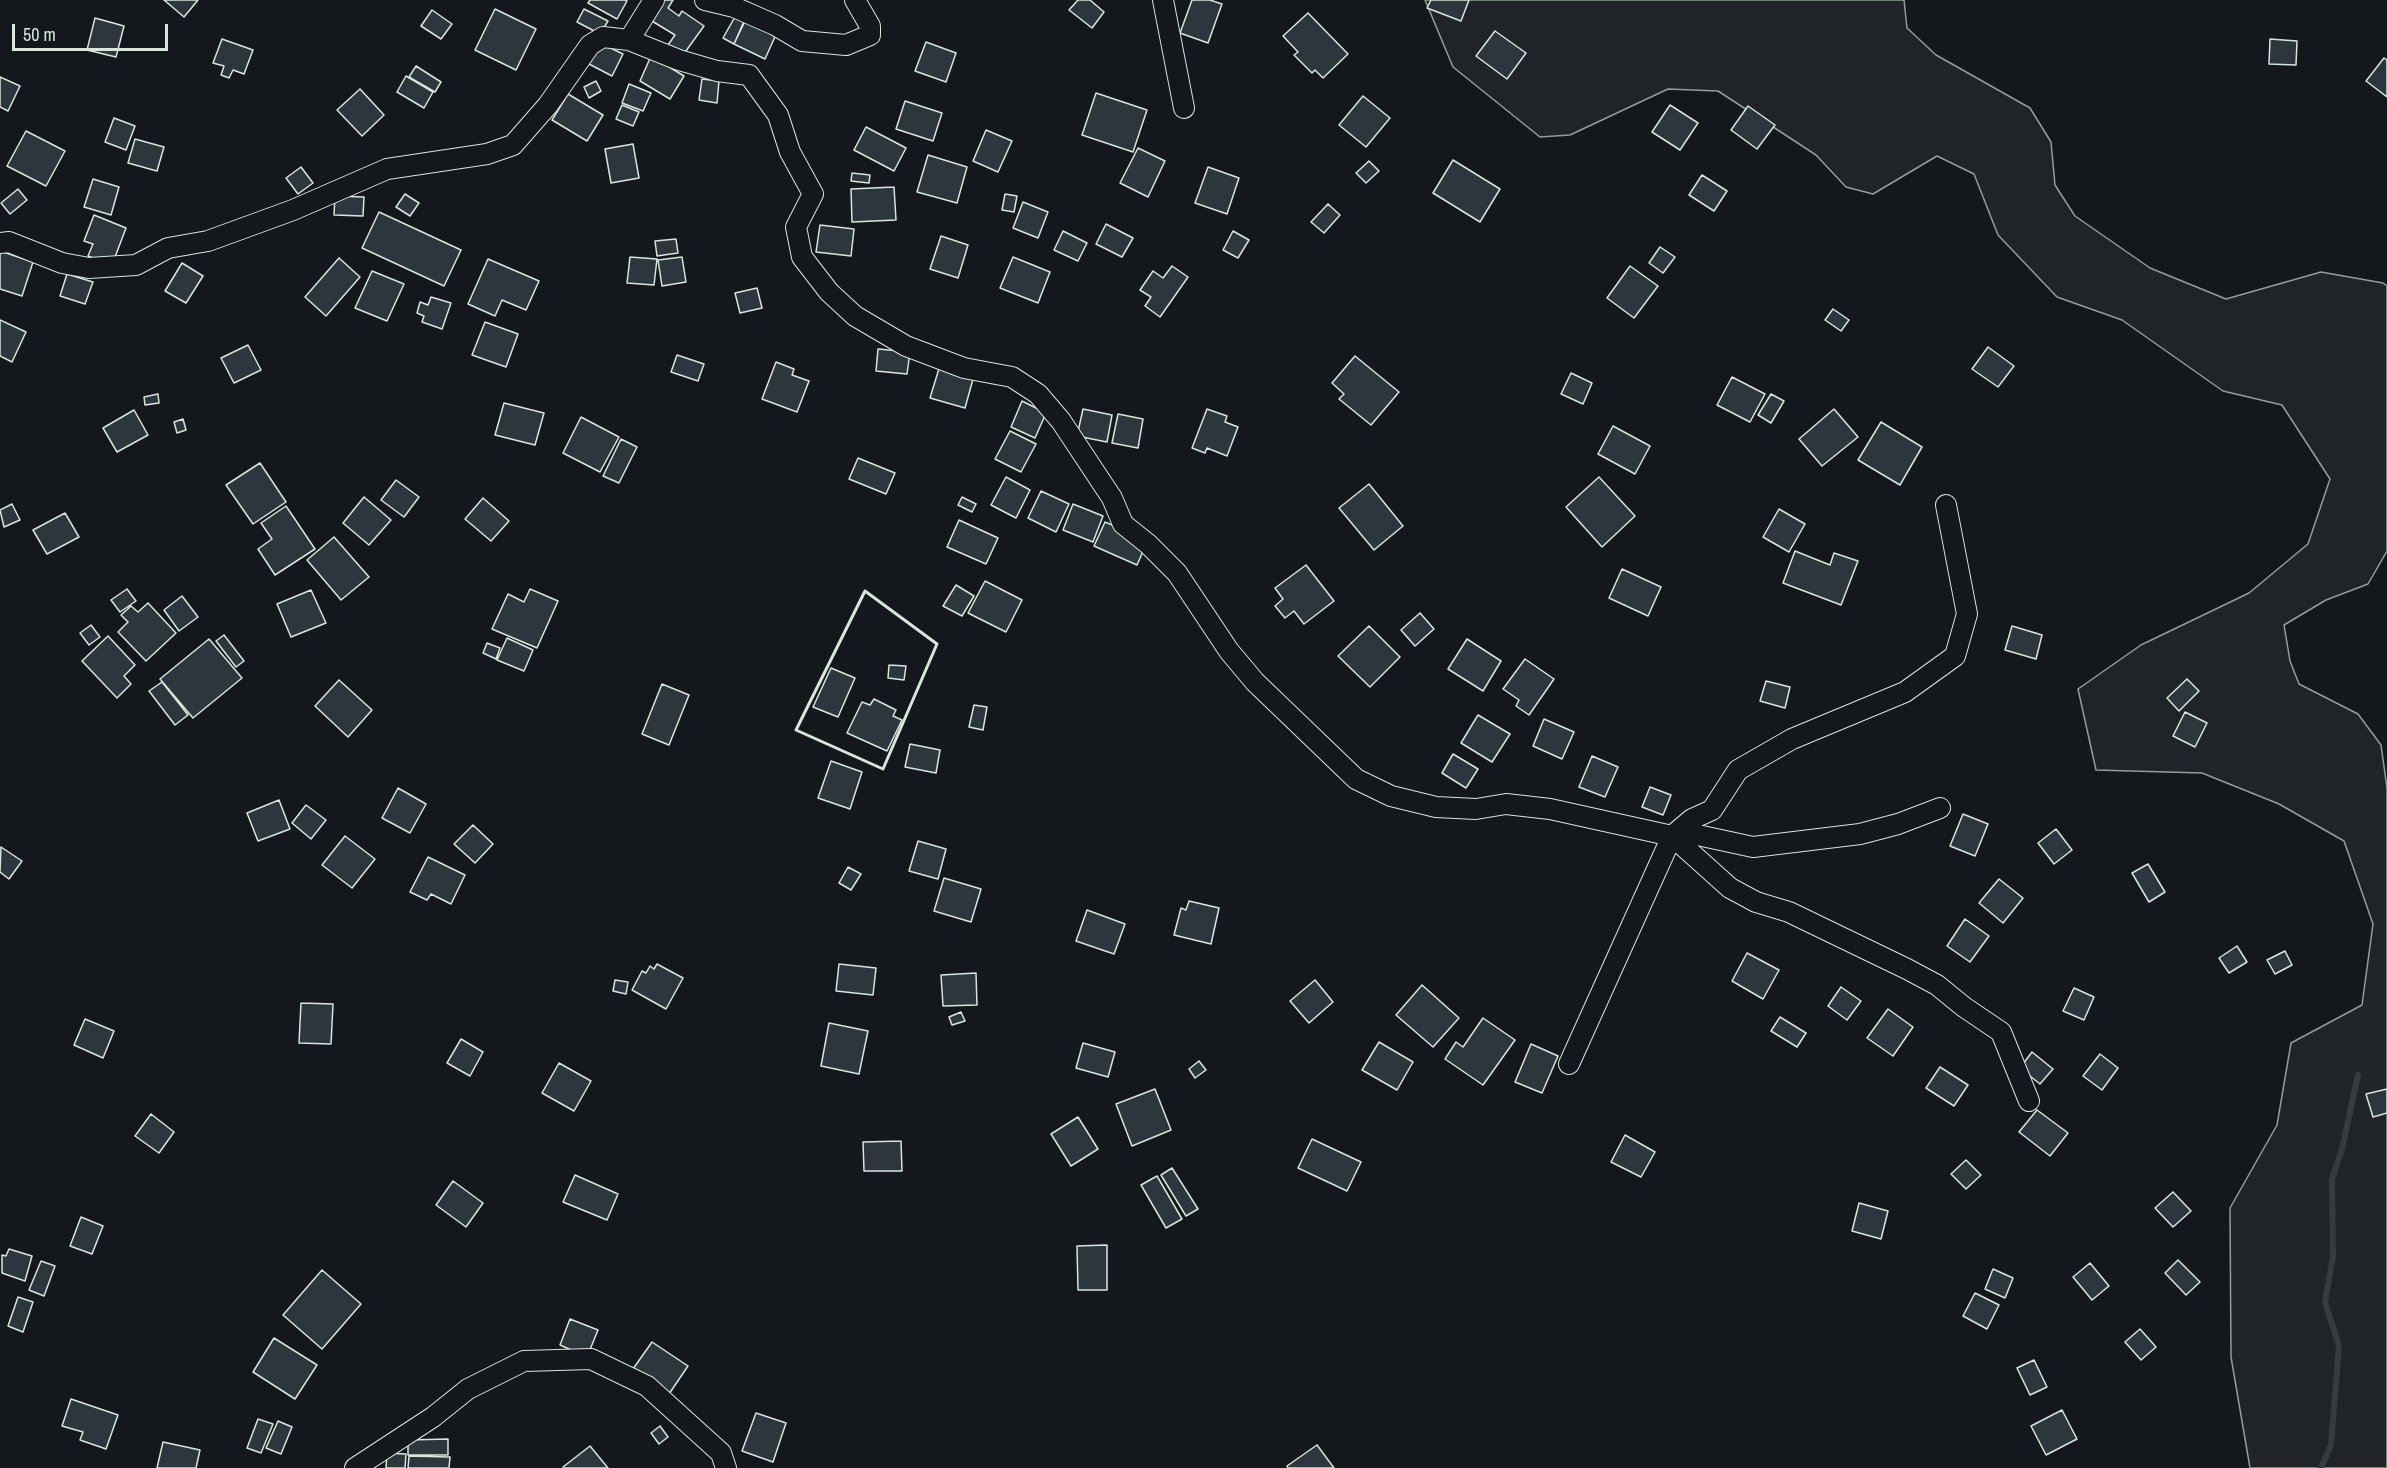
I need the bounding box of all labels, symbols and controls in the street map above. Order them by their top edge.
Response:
scale bar [15,12,171,50]
text: 50 m [23,22,56,47]

